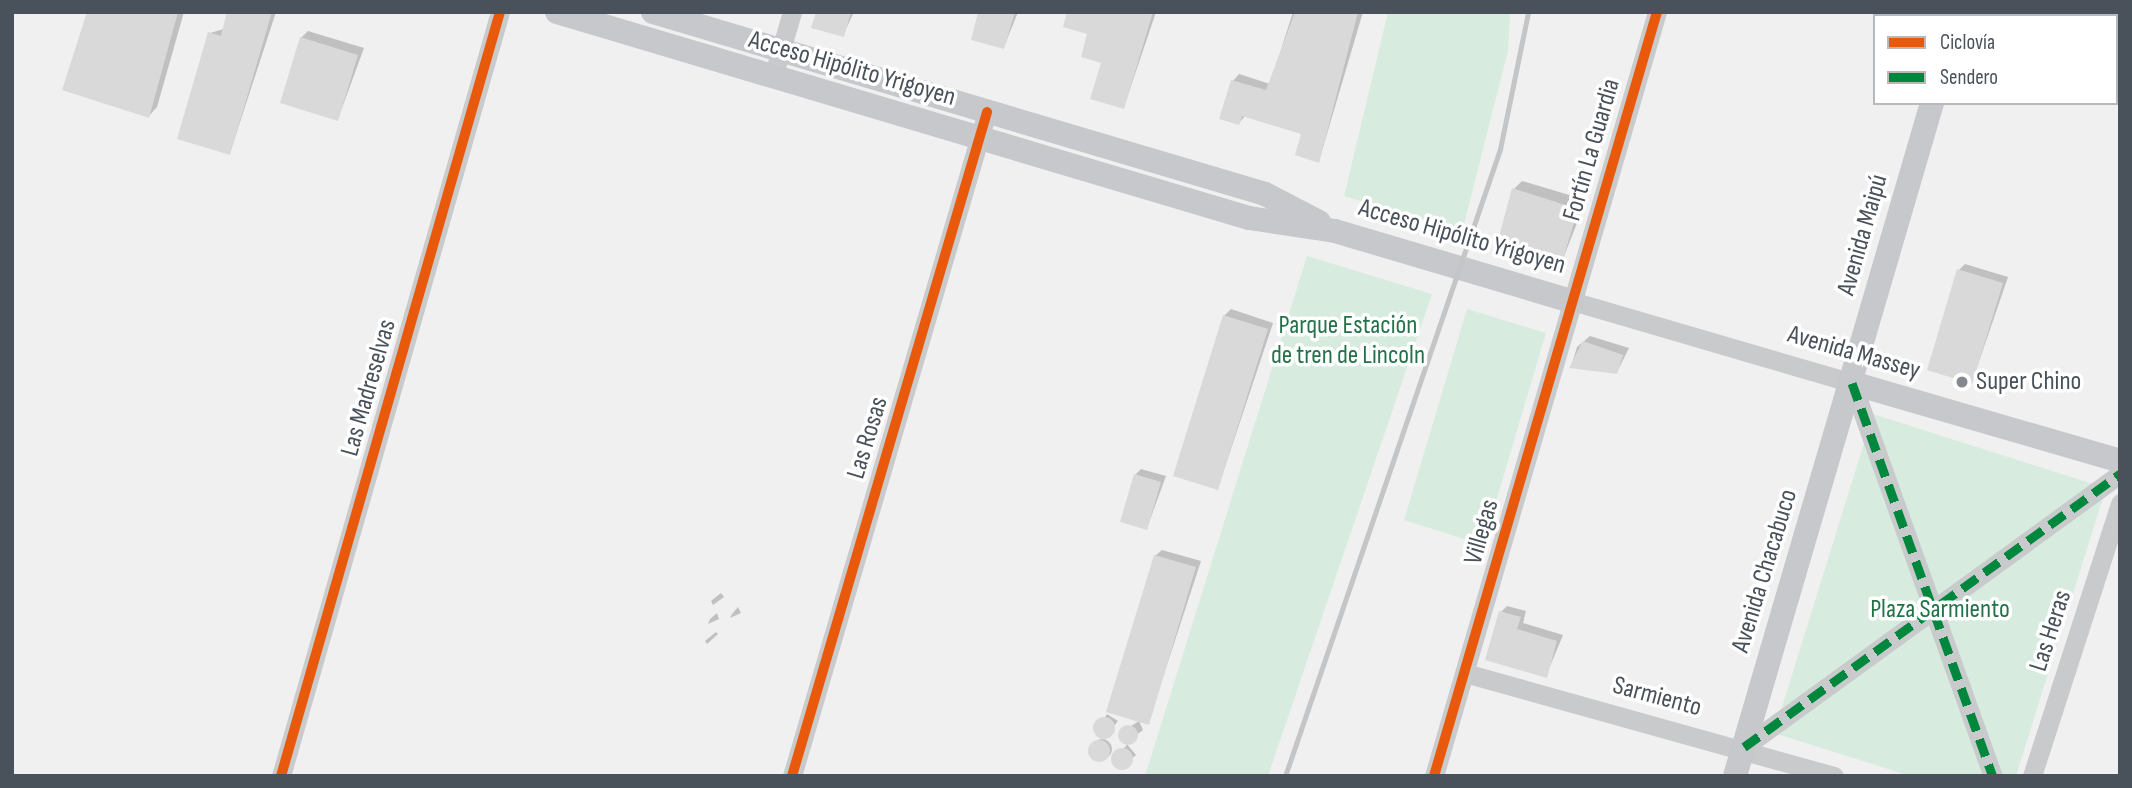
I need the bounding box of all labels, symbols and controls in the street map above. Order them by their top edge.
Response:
legend [1873,14,2118,105]
street label: Acceso Hipólito Yrigoyen [745,25,959,113]
text: Ciclovía [1940,30,1995,55]
text: Sendero [1940,65,1998,90]
street label: Fortín La Guardia [1557,75,1627,225]
street label: Avenida Maipú [1831,171,1895,299]
street label: Acceso Hipólito Yrigoyen [1355,193,1569,281]
park label: Parque Estación de tren de Lincoln [1271,310,1425,372]
street label: Las Madreselvas [335,316,403,460]
street label: Avenida Massey [1784,319,1924,387]
place label: Super Chino [1976,366,2081,398]
marker: Super Chino [1954,374,1970,390]
street label: Las Rosas [841,393,895,483]
street label: Avenida Chacabuco [1725,486,1805,656]
street label: Villegas [1458,496,1506,568]
street label: Las Heras [2023,587,2079,675]
park label: Plaza Sarmiento [1870,594,2010,626]
street label: Sarmiento [1609,670,1705,724]

